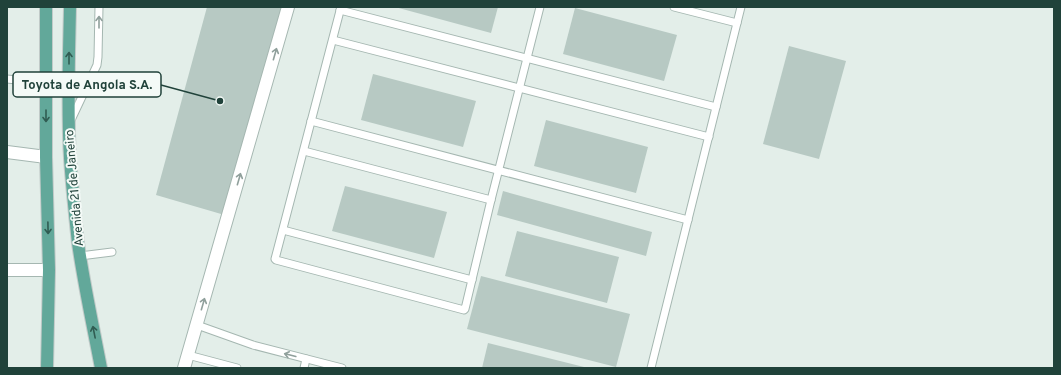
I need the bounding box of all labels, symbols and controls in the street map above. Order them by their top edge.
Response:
one-way arrow [95,16,103,29]
one-way arrow [272,47,279,60]
one-way arrow [66,52,73,65]
callout: Toyota de Angola S.A. [13,72,161,97]
text: Toyota de Angola S.A. [22,78,152,94]
one-way arrow [42,109,50,122]
street label: Avenida 21 de Janeiro [62,129,88,247]
one-way arrow [236,172,243,185]
one-way arrow [44,221,51,234]
one-way arrow [200,297,207,310]
one-way arrow [90,326,98,339]
one-way arrow [284,350,297,358]

